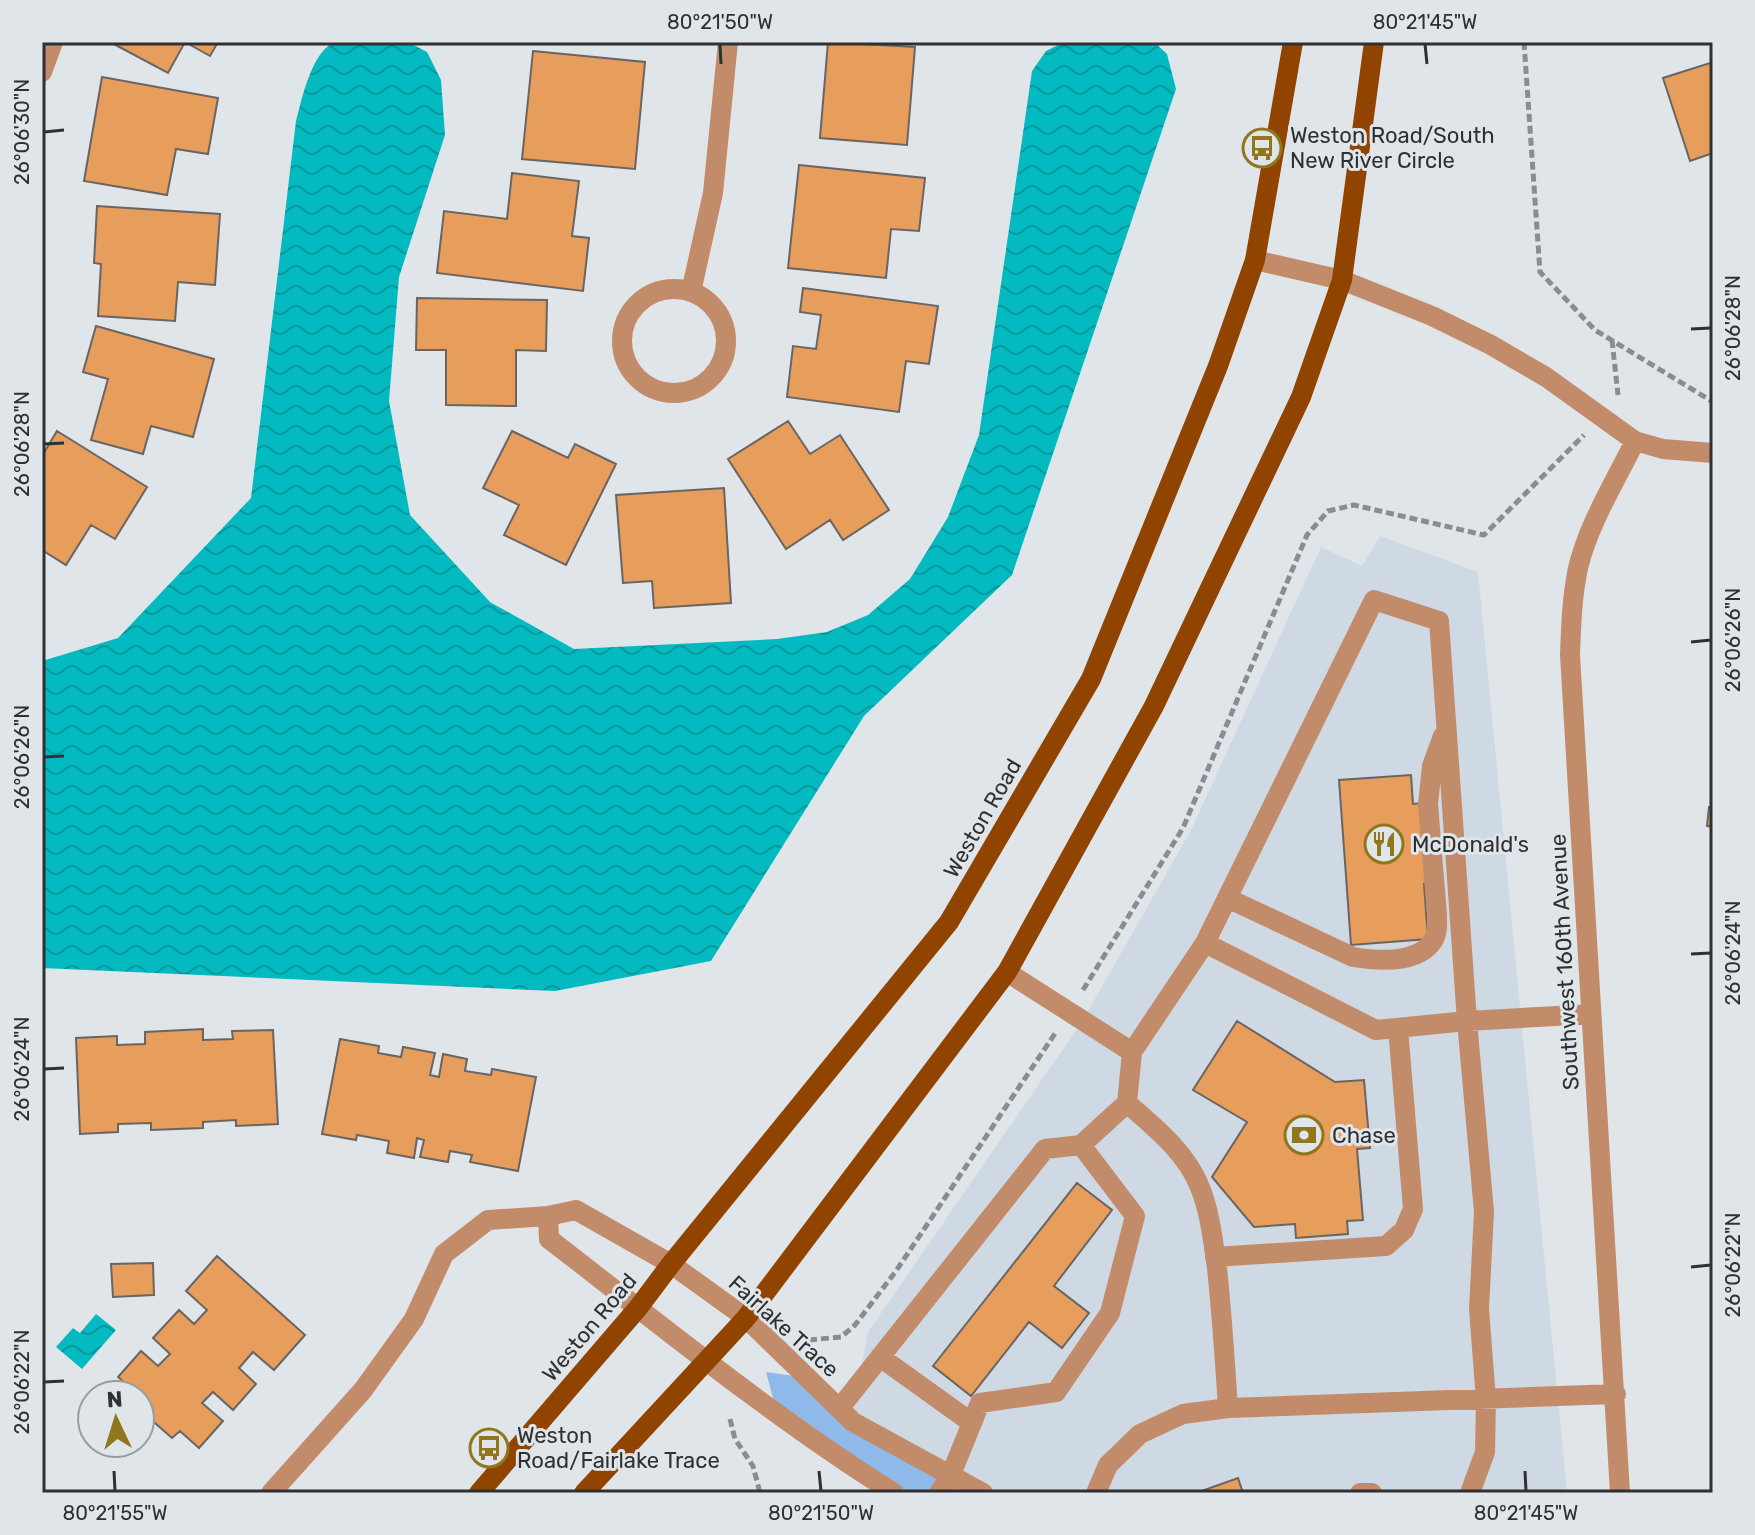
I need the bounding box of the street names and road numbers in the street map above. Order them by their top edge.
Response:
street label: Weston Road [938,754,1027,882]
street label: Southwest 160th Avenue [1544,833,1585,1091]
street label: Weston Road [536,1268,642,1387]
street label: Fairlake Trace [723,1270,844,1383]

